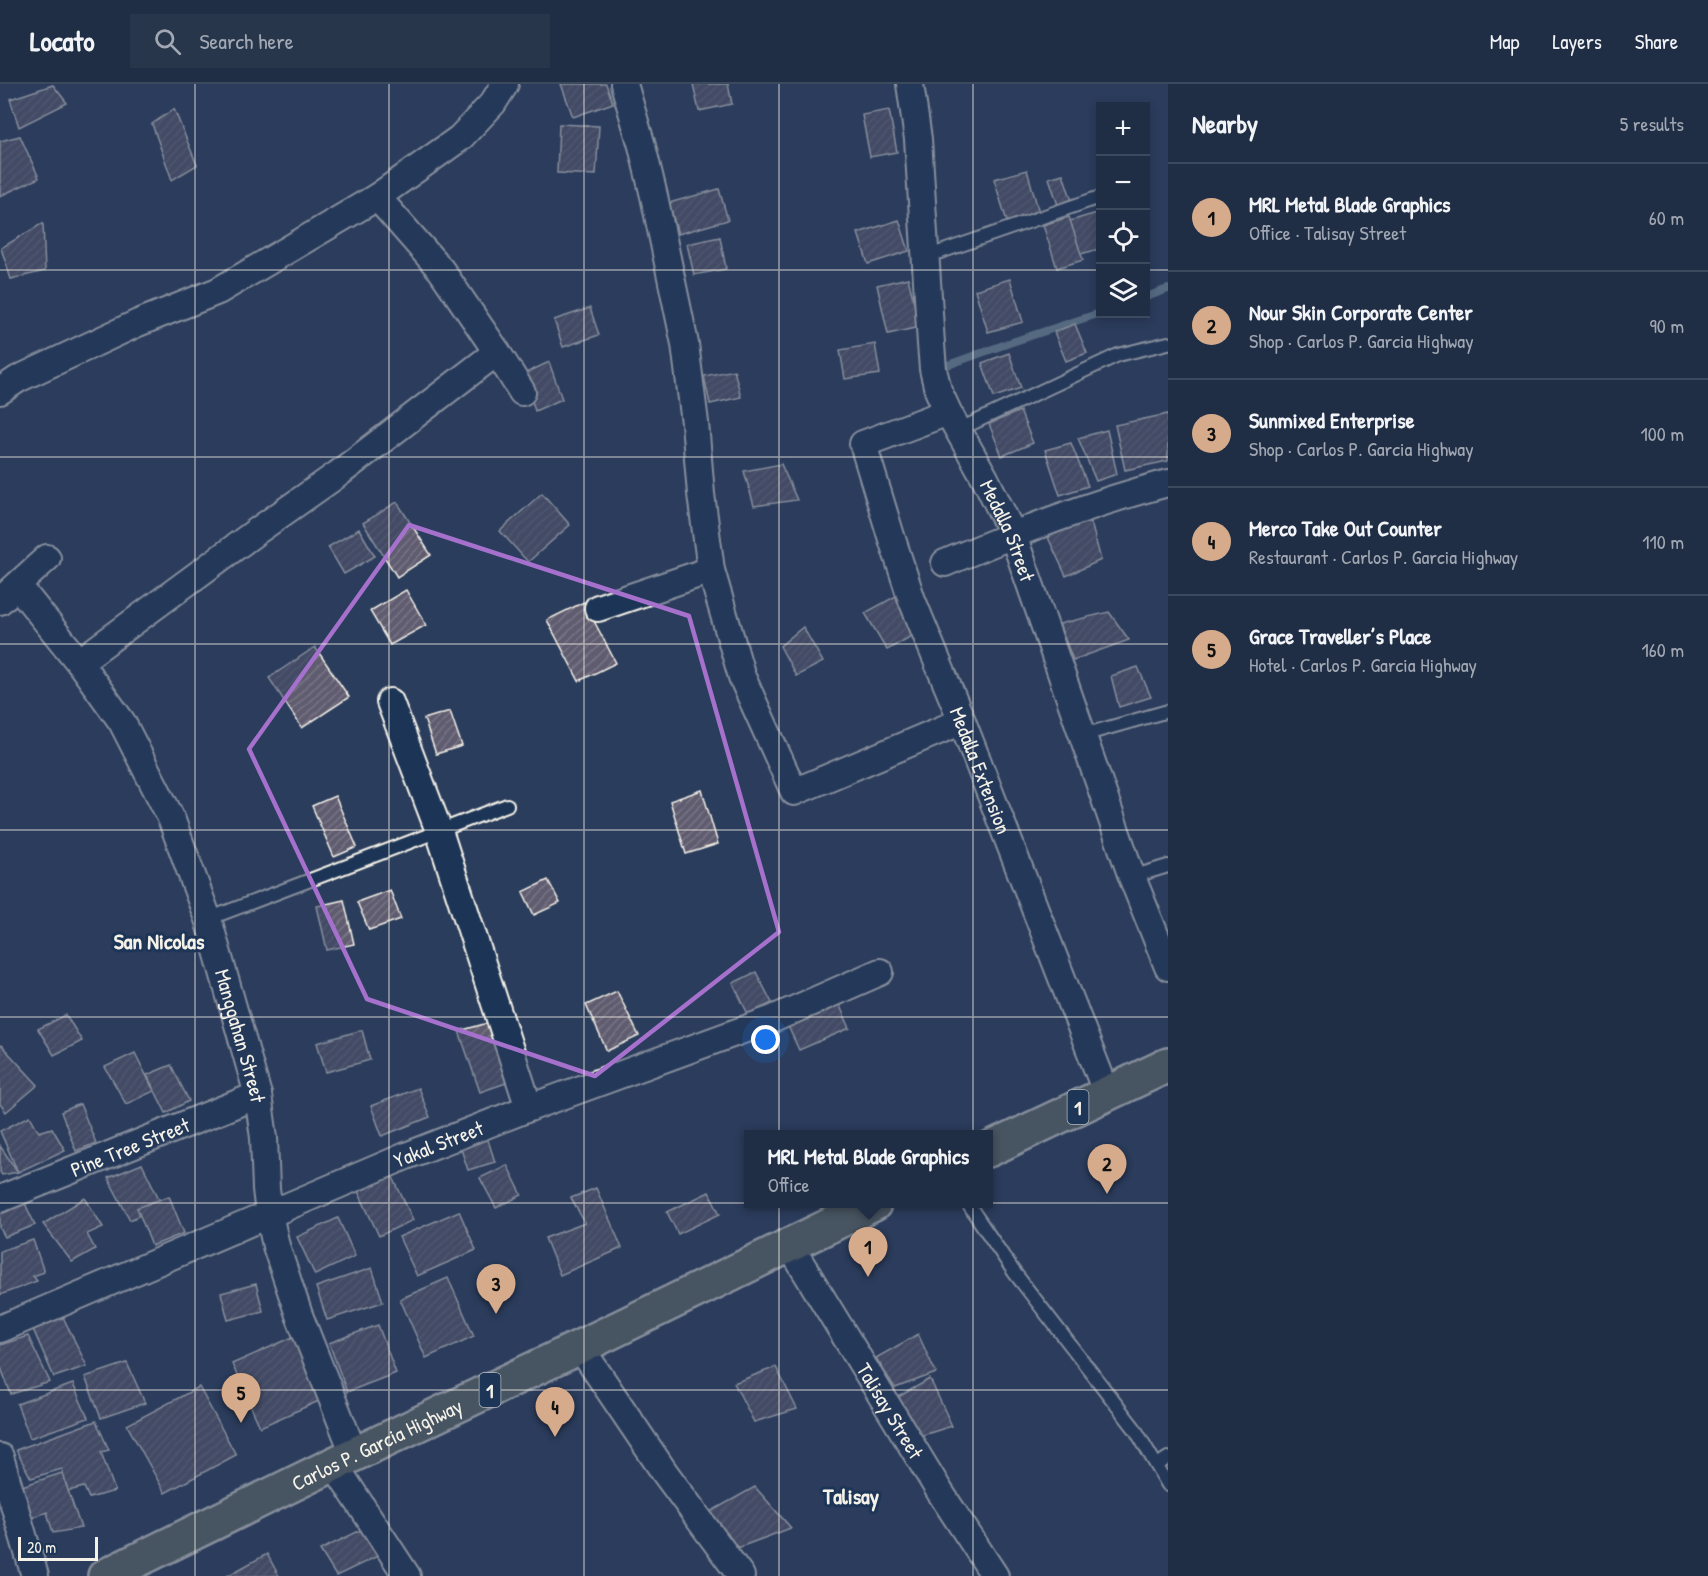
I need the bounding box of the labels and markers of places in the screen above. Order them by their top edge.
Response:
pin: 2 [1088,1144,1126,1194]
pin: 1 [848,1228,888,1277]
pin: 3 [476,1264,516,1314]
pin: 5 [222,1374,260,1423]
pin: 4 [536,1388,574,1437]

